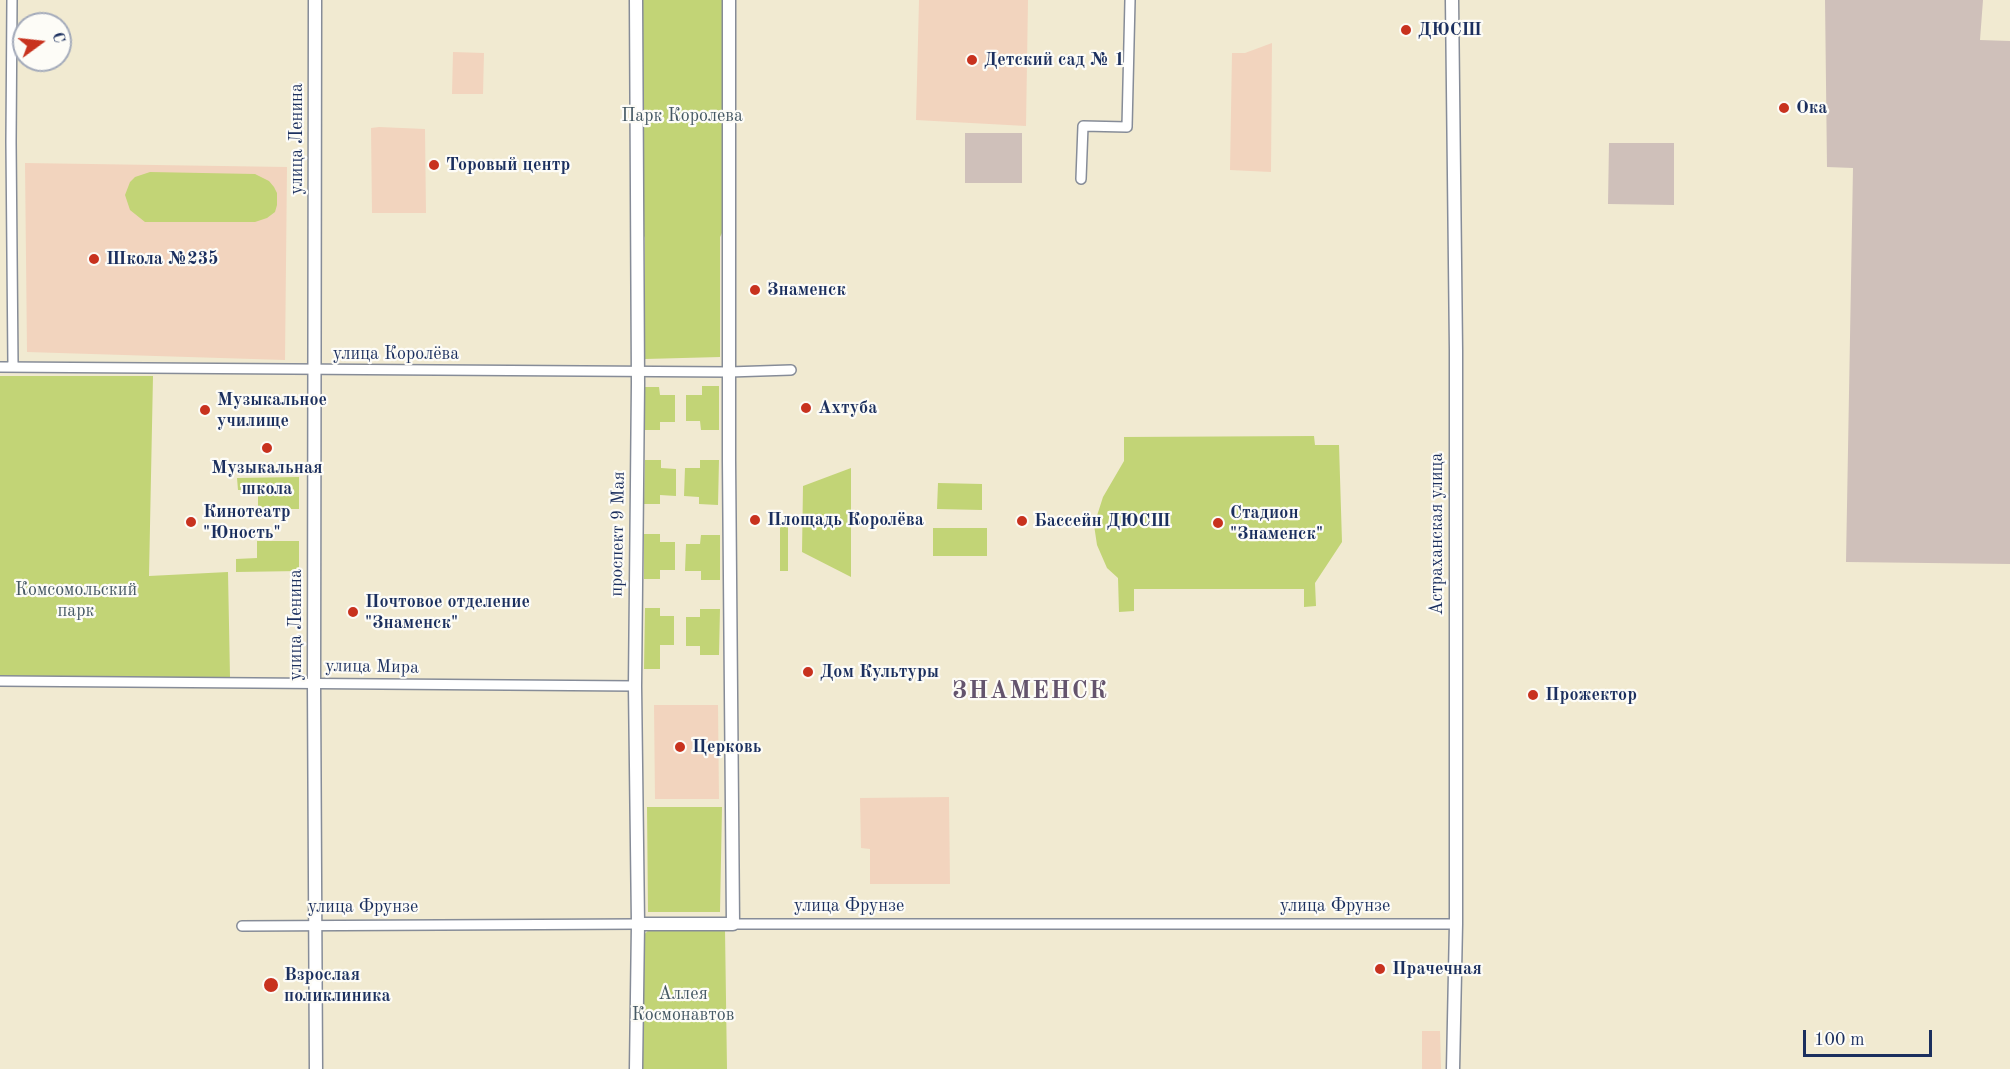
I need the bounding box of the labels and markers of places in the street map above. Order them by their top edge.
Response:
place label: ДЮСШ [1418,19,1482,41]
marker: ДЮСШ [1399,23,1413,37]
place label: Детский сад № 1 [984,49,1125,71]
marker: Детский сад № 1 [965,53,979,67]
place label: Ока [1796,97,1827,119]
marker: Ока [1777,101,1791,115]
place label: Торовый центр [446,154,570,176]
marker: Торовый центр [427,158,441,172]
place label: Школа №235 [106,248,219,270]
marker: Школа №235 [87,252,101,266]
place label: Знаменск [767,279,846,301]
marker: Знаменск [748,283,762,297]
place label: Музыкальное училище [217,389,327,432]
place label: Ахтуба [818,397,877,419]
marker: Ахтуба [799,401,813,415]
marker: Музыкальное училище [198,403,212,417]
marker: Музыкальная школа [260,441,274,455]
place label: Музыкальная школа [211,457,323,500]
place label: Кинотеатр "Юность" [203,501,291,544]
place label: Стадион "Знаменск" [1230,502,1323,544]
place label: Площадь Королёва [767,509,924,531]
place label: Бассейн ДЮСШ [1034,510,1171,532]
marker: Площадь Королёва [748,513,762,527]
marker: Бассейн ДЮСШ [1015,514,1029,528]
marker: Кинотеатр "Юность" [184,515,198,529]
marker: Стадион "Знаменск" [1211,516,1225,530]
place label: Почтовое отделение "Знаменск" [365,591,530,634]
marker: Почтовое отделение "Знаменск" [346,605,360,619]
place label: Дом Культуры [820,661,939,683]
marker: Дом Культуры [801,665,815,679]
place label: Прожектор [1545,684,1637,706]
marker: Прожектор [1526,688,1540,702]
place label: Церковь [692,736,761,758]
marker: Церковь [673,740,687,754]
place label: Прачечная [1392,958,1482,980]
marker: Прачечная [1373,962,1387,976]
place label: Взрослая поликлиника [284,964,391,1006]
marker: Взрослая поликлиника [262,976,280,994]

